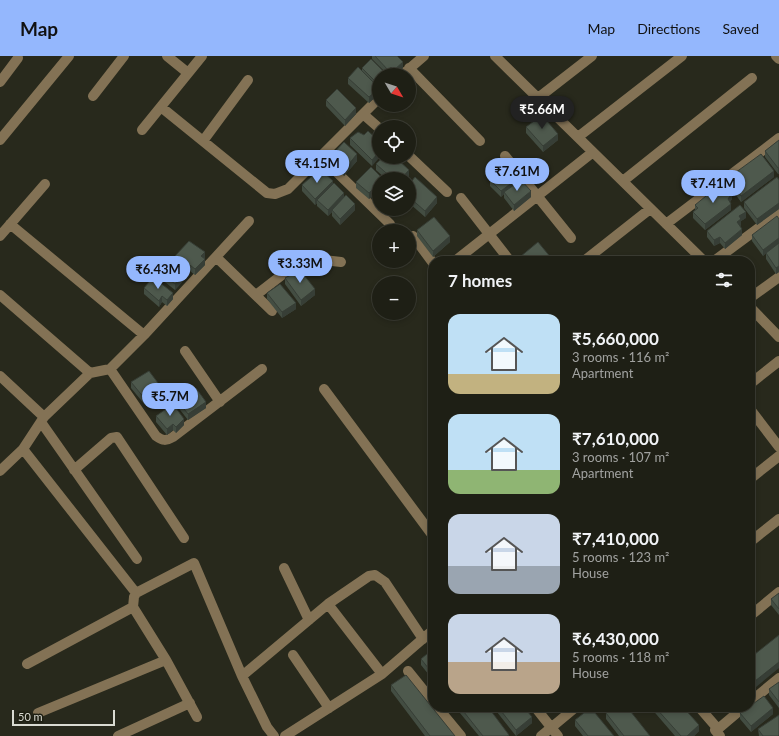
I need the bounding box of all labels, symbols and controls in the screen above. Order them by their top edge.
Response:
text: Map [20,17,58,40]
text: Map [588,20,615,37]
text: Directions [637,20,700,37]
text: Saved [722,20,759,37]
north arrow [372,68,416,112]
map controls [372,68,416,320]
pin: ₹5.66M [509,96,575,130]
text: ₹5.66M [519,101,565,117]
button: locate [372,120,416,164]
pin: ₹4.15M [284,150,350,184]
text: ₹4.15M [294,155,340,171]
pin: ₹7.61M [484,158,550,192]
text: ₹7.61M [494,163,540,179]
pin: ₹7.41M [680,170,746,204]
button: layers [372,172,416,216]
text: ₹7.41M [690,175,736,191]
button: + [372,224,416,268]
pin: ₹3.33M [267,250,333,284]
text: ₹3.33M [277,255,323,271]
pin: ₹6.43M [125,256,191,290]
text: ₹6.43M [135,261,181,277]
icon: filters [713,269,735,291]
text: 7 homes [448,270,512,291]
button: − [372,276,416,320]
text: ₹5,660,000 [572,328,659,349]
icon: home [480,330,528,378]
text: 3 rooms · 116 m² [572,349,669,365]
text: Apartment [572,365,633,381]
pin: ₹5.7M [142,383,198,417]
text: ₹5.7M [151,388,189,404]
text: ₹7,610,000 [572,428,659,449]
icon: home [480,430,528,478]
text: 3 rooms · 107 m² [572,449,669,465]
text: Apartment [572,465,633,481]
text: ₹7,410,000 [572,528,659,549]
icon: home [480,530,528,578]
text: 5 rooms · 123 m² [572,549,669,565]
text: House [572,565,609,581]
text: ₹6,430,000 [572,628,659,649]
icon: home [480,630,528,678]
text: 5 rooms · 118 m² [572,649,669,665]
text: House [572,665,609,681]
scale bar [12,708,115,727]
text: 50 m [18,710,43,723]

